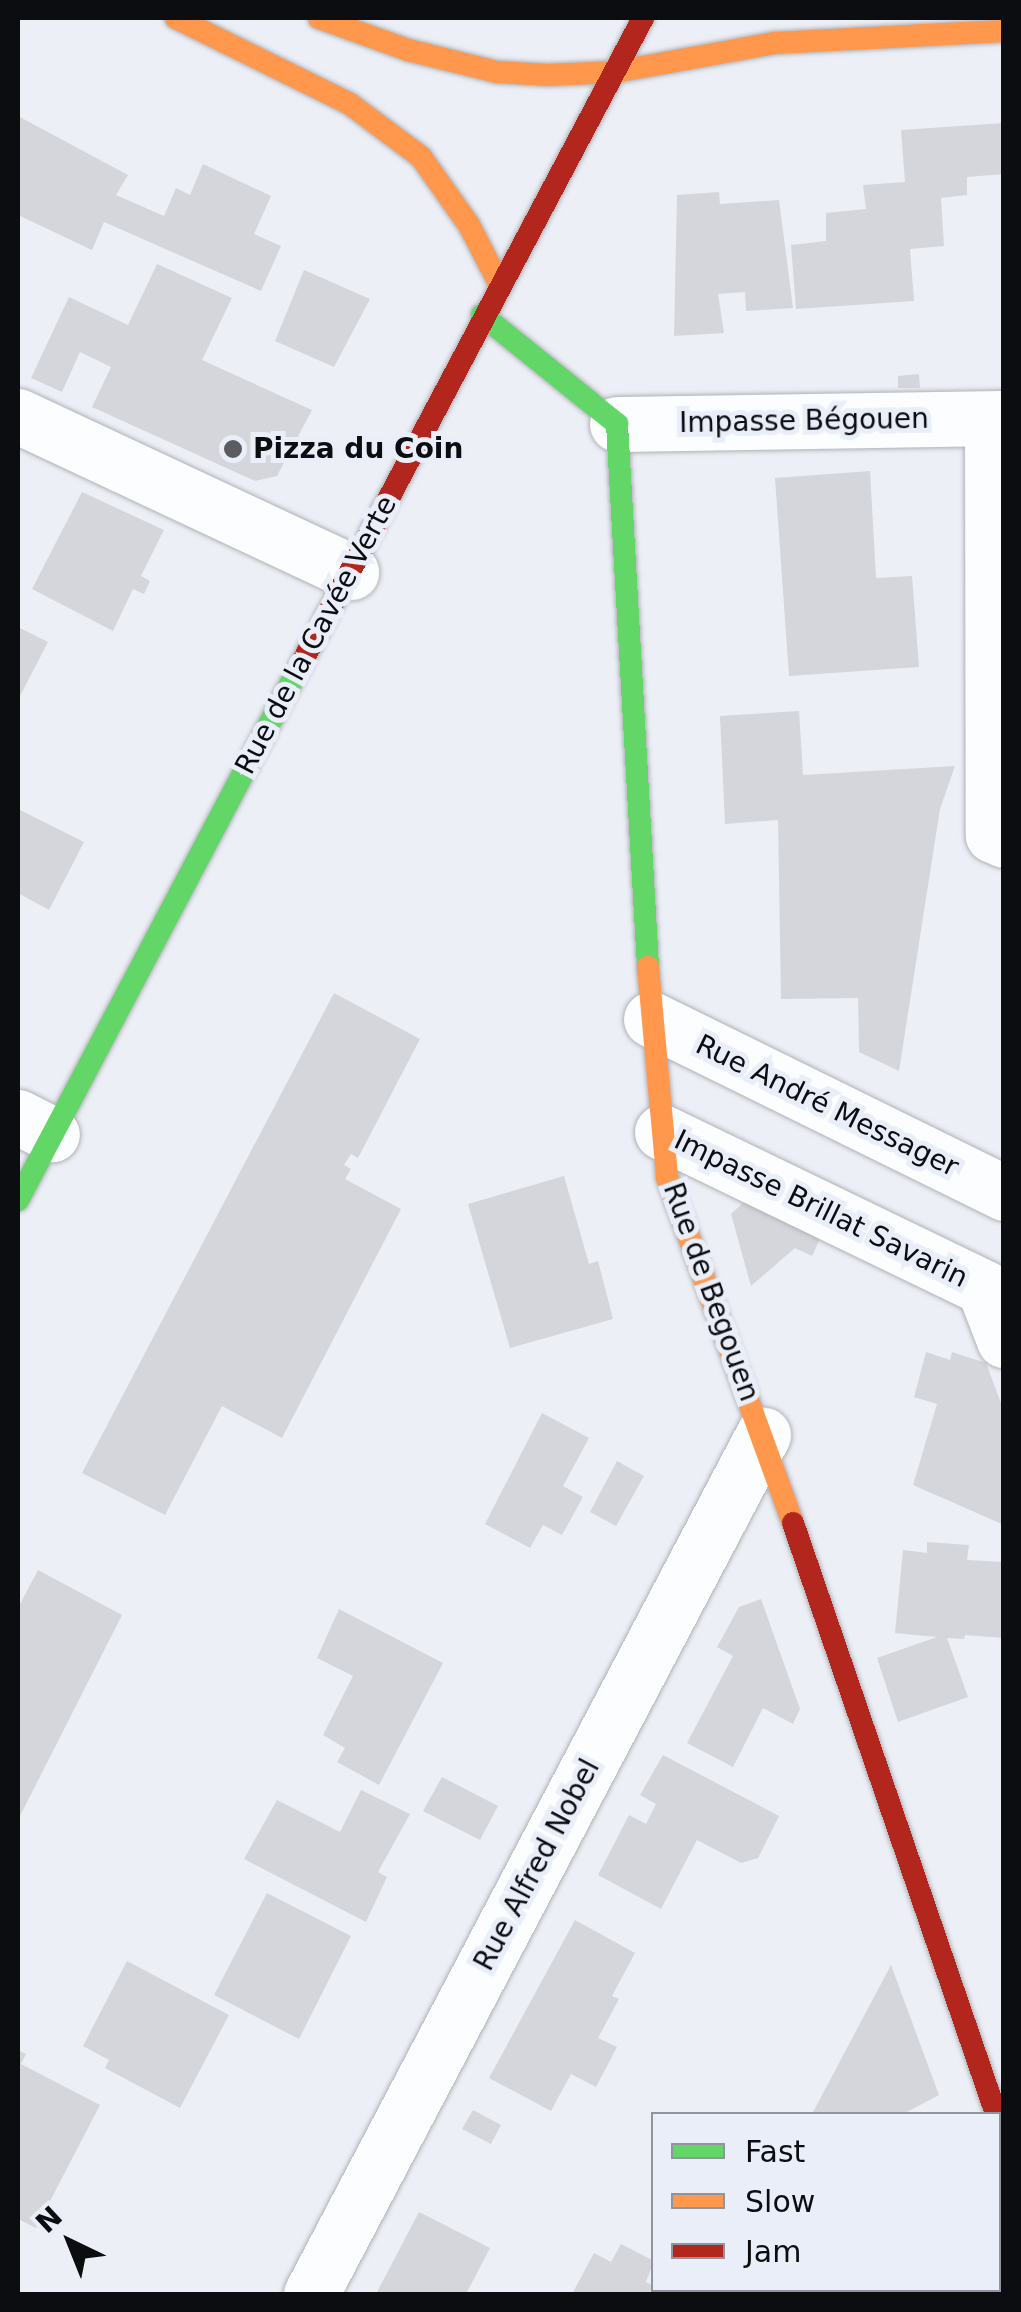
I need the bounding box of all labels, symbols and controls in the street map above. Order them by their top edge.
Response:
street label: Impasse Bégouen [679,402,929,440]
place label: Pizza du Coin [253,432,463,466]
marker: Pizza du Coin [222,438,244,460]
street label: Rue de la Cavée Verte [228,490,404,780]
street label: Rue André Messager [690,1028,964,1184]
street label: Impasse Brillat Savarin [669,1123,973,1295]
street label: Rue de Begouen [656,1178,766,1406]
street label: Rue Alfred Nobel [467,1754,607,1976]
legend [651,2112,1001,2292]
text: Fast [745,2134,805,2169]
text: Slow [745,2184,815,2219]
north arrow [20,2192,120,2292]
text: N [29,2200,69,2240]
text: Jam [745,2234,801,2269]

